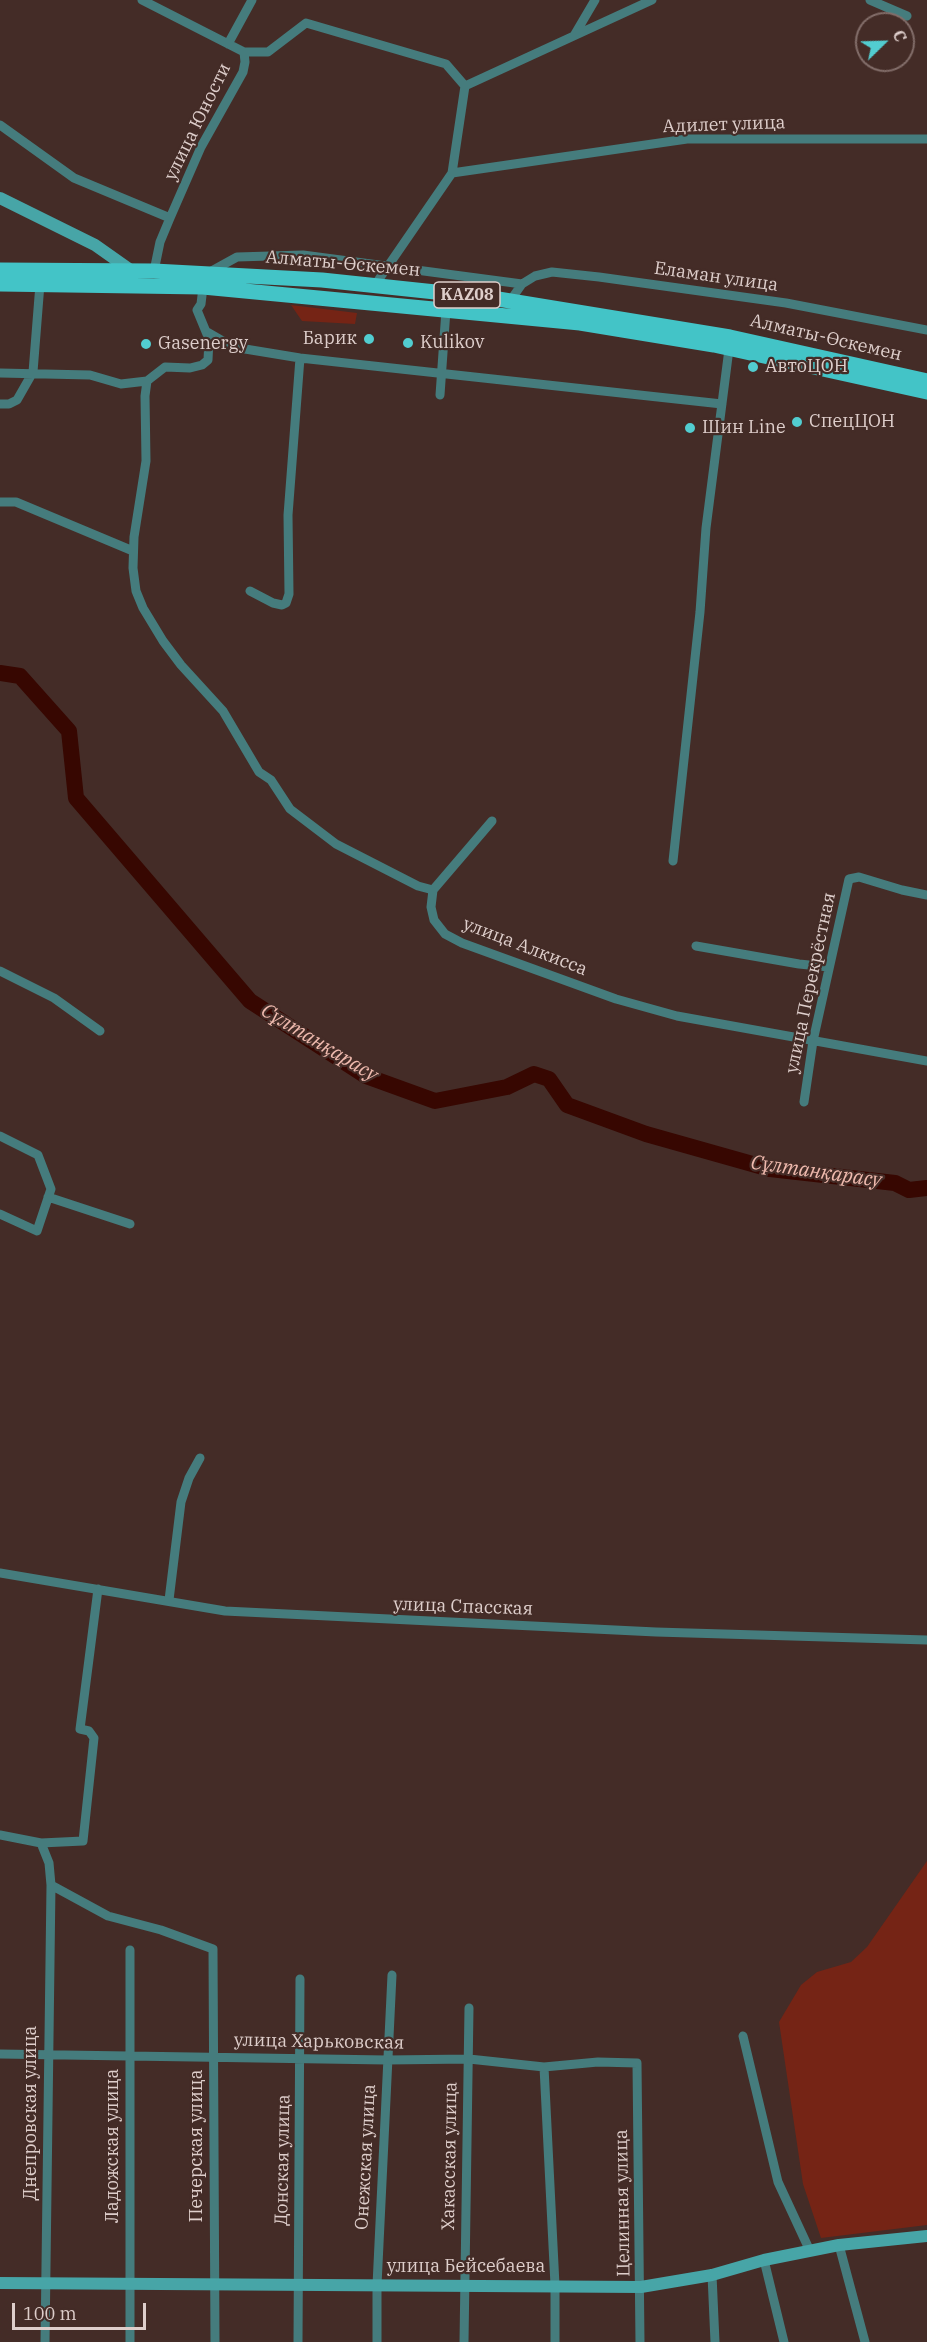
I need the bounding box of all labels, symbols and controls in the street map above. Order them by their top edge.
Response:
north arrow [855,12,915,72]
text: С [888,27,911,45]
street label: улица Юности [160,60,236,184]
street label: Адилет улица [662,112,786,138]
street label: Алматы-Өскемен [265,246,421,282]
street label: Еламан улица [653,258,779,296]
road number: KAZ08 [434,282,500,308]
street label: Алматы-Өскемен [748,310,904,366]
place label: Барик [303,328,357,350]
marker: Барик [362,332,376,346]
place label: Kulikov [420,332,484,354]
place label: Gasenergy [158,333,248,355]
marker: Kulikov [401,336,415,350]
marker: Gasenergy [139,337,153,351]
place label: АвтоЦОН [765,356,848,378]
marker: АвтоЦОН [746,360,760,374]
place label: СпецЦОН [809,411,895,433]
marker: СпецЦОН [790,415,804,429]
place label: Шин Line [702,417,786,439]
marker: Шин Line [683,421,697,435]
street label: улица Перекрёстная [781,891,841,1075]
street label: улица Алкисса [460,913,590,981]
water label: Сұлтанқарасу [256,999,382,1087]
water label: Сұлтанқарасу [749,1151,883,1193]
street label: улица Спасская [393,1594,533,1620]
street label: Днепровская улица [20,2026,42,2200]
street label: улица Харьковская [234,2030,404,2054]
street label: Ладожская улица [102,2069,124,2223]
street label: Печерская улица [186,2069,208,2223]
street label: Хакасская улица [438,2082,462,2230]
street label: Онежская улица [351,2084,381,2230]
street label: Донская улица [271,2094,295,2226]
street label: Целинная улица [611,2129,635,2277]
street label: улица Бейсебаева [387,2256,545,2278]
scale bar [15,2291,148,2329]
text: 100 m [23,2302,77,2325]

